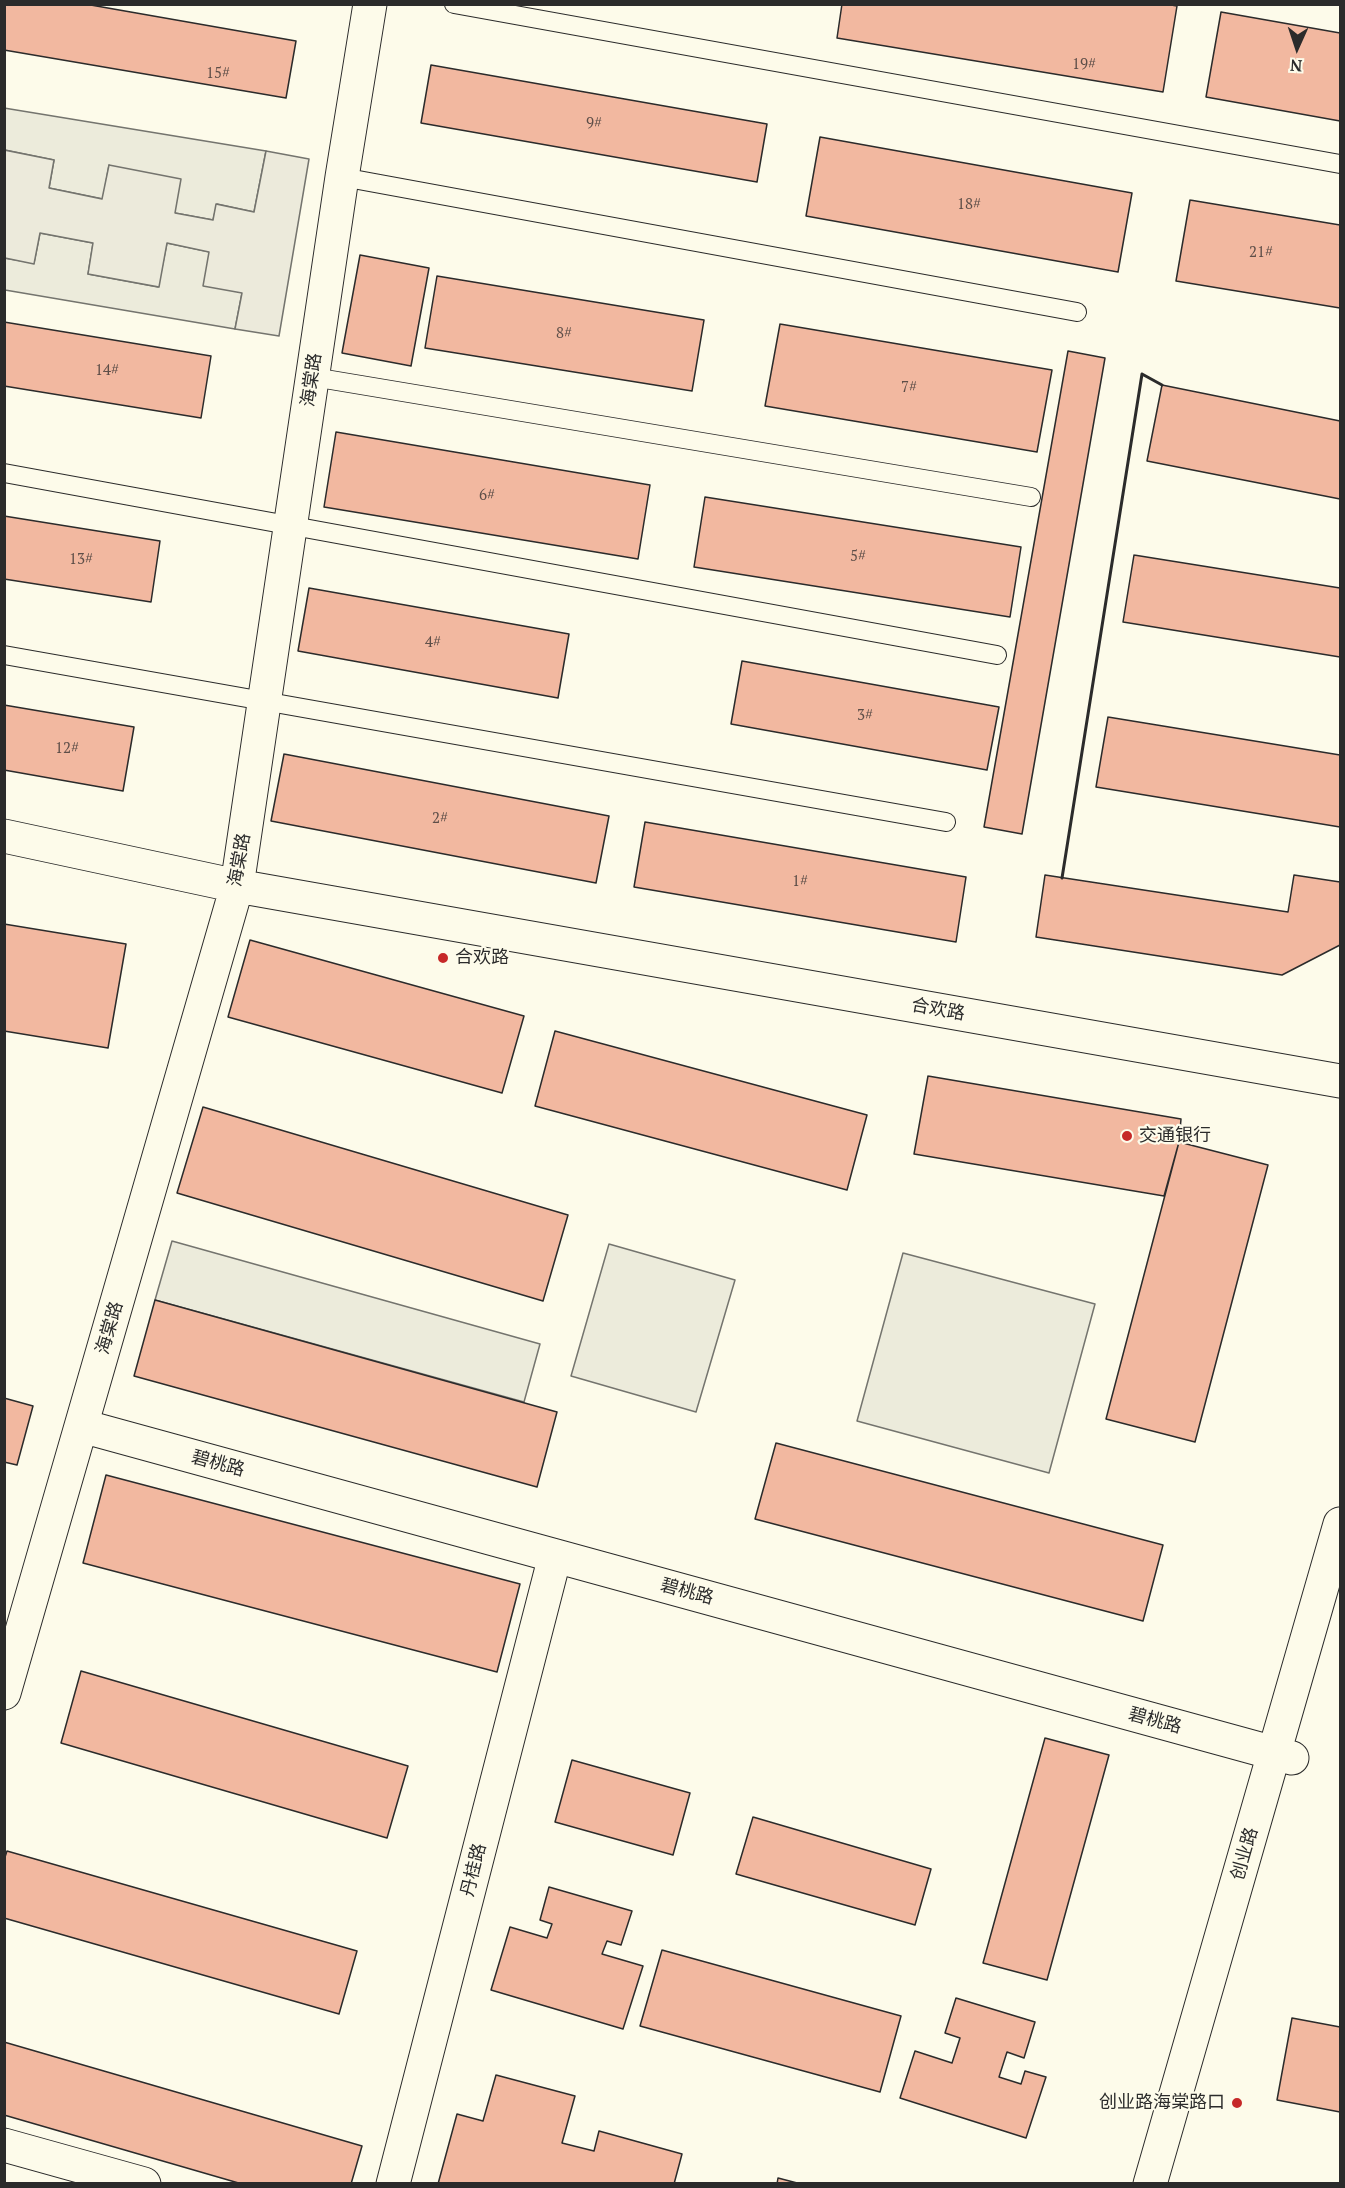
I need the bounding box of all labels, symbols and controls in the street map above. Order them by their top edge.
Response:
north arrow [1267,18,1327,78]
text: N [1289,55,1303,77]
house number: 19# [1072,56,1096,74]
house number: 15# [206,65,230,83]
house number: 9# [586,115,602,133]
house number: 18# [957,196,981,214]
house number: 21# [1249,244,1273,262]
house number: 8# [556,325,572,343]
street label: 海棠路 [298,352,326,408]
house number: 14# [95,362,119,380]
house number: 7# [901,379,917,397]
house number: 6# [479,487,495,505]
house number: 5# [850,548,866,566]
house number: 13# [69,551,93,569]
house number: 4# [425,634,441,652]
house number: 3# [857,707,873,725]
house number: 12# [55,740,79,758]
house number: 2# [432,810,448,828]
street label: 海棠路 [225,832,255,888]
house number: 1# [792,873,808,891]
place label: 合欢路 [455,947,509,969]
marker: 合欢路 [436,951,450,965]
street label: 合欢路 [910,995,966,1025]
place label: 交通银行 [1139,1125,1211,1147]
marker: 交通银行 [1120,1129,1134,1143]
street label: 海棠路 [92,1299,128,1357]
street label: 碧桃路 [189,1447,247,1481]
street label: 碧桃路 [658,1575,716,1609]
street label: 碧桃路 [1126,1704,1184,1738]
street label: 创业路 [1227,1825,1263,1883]
street label: 丹桂路 [457,1841,491,1899]
place label: 创业路海棠路口 [1099,2092,1225,2114]
marker: 创业路海棠路口 [1230,2096,1244,2110]

